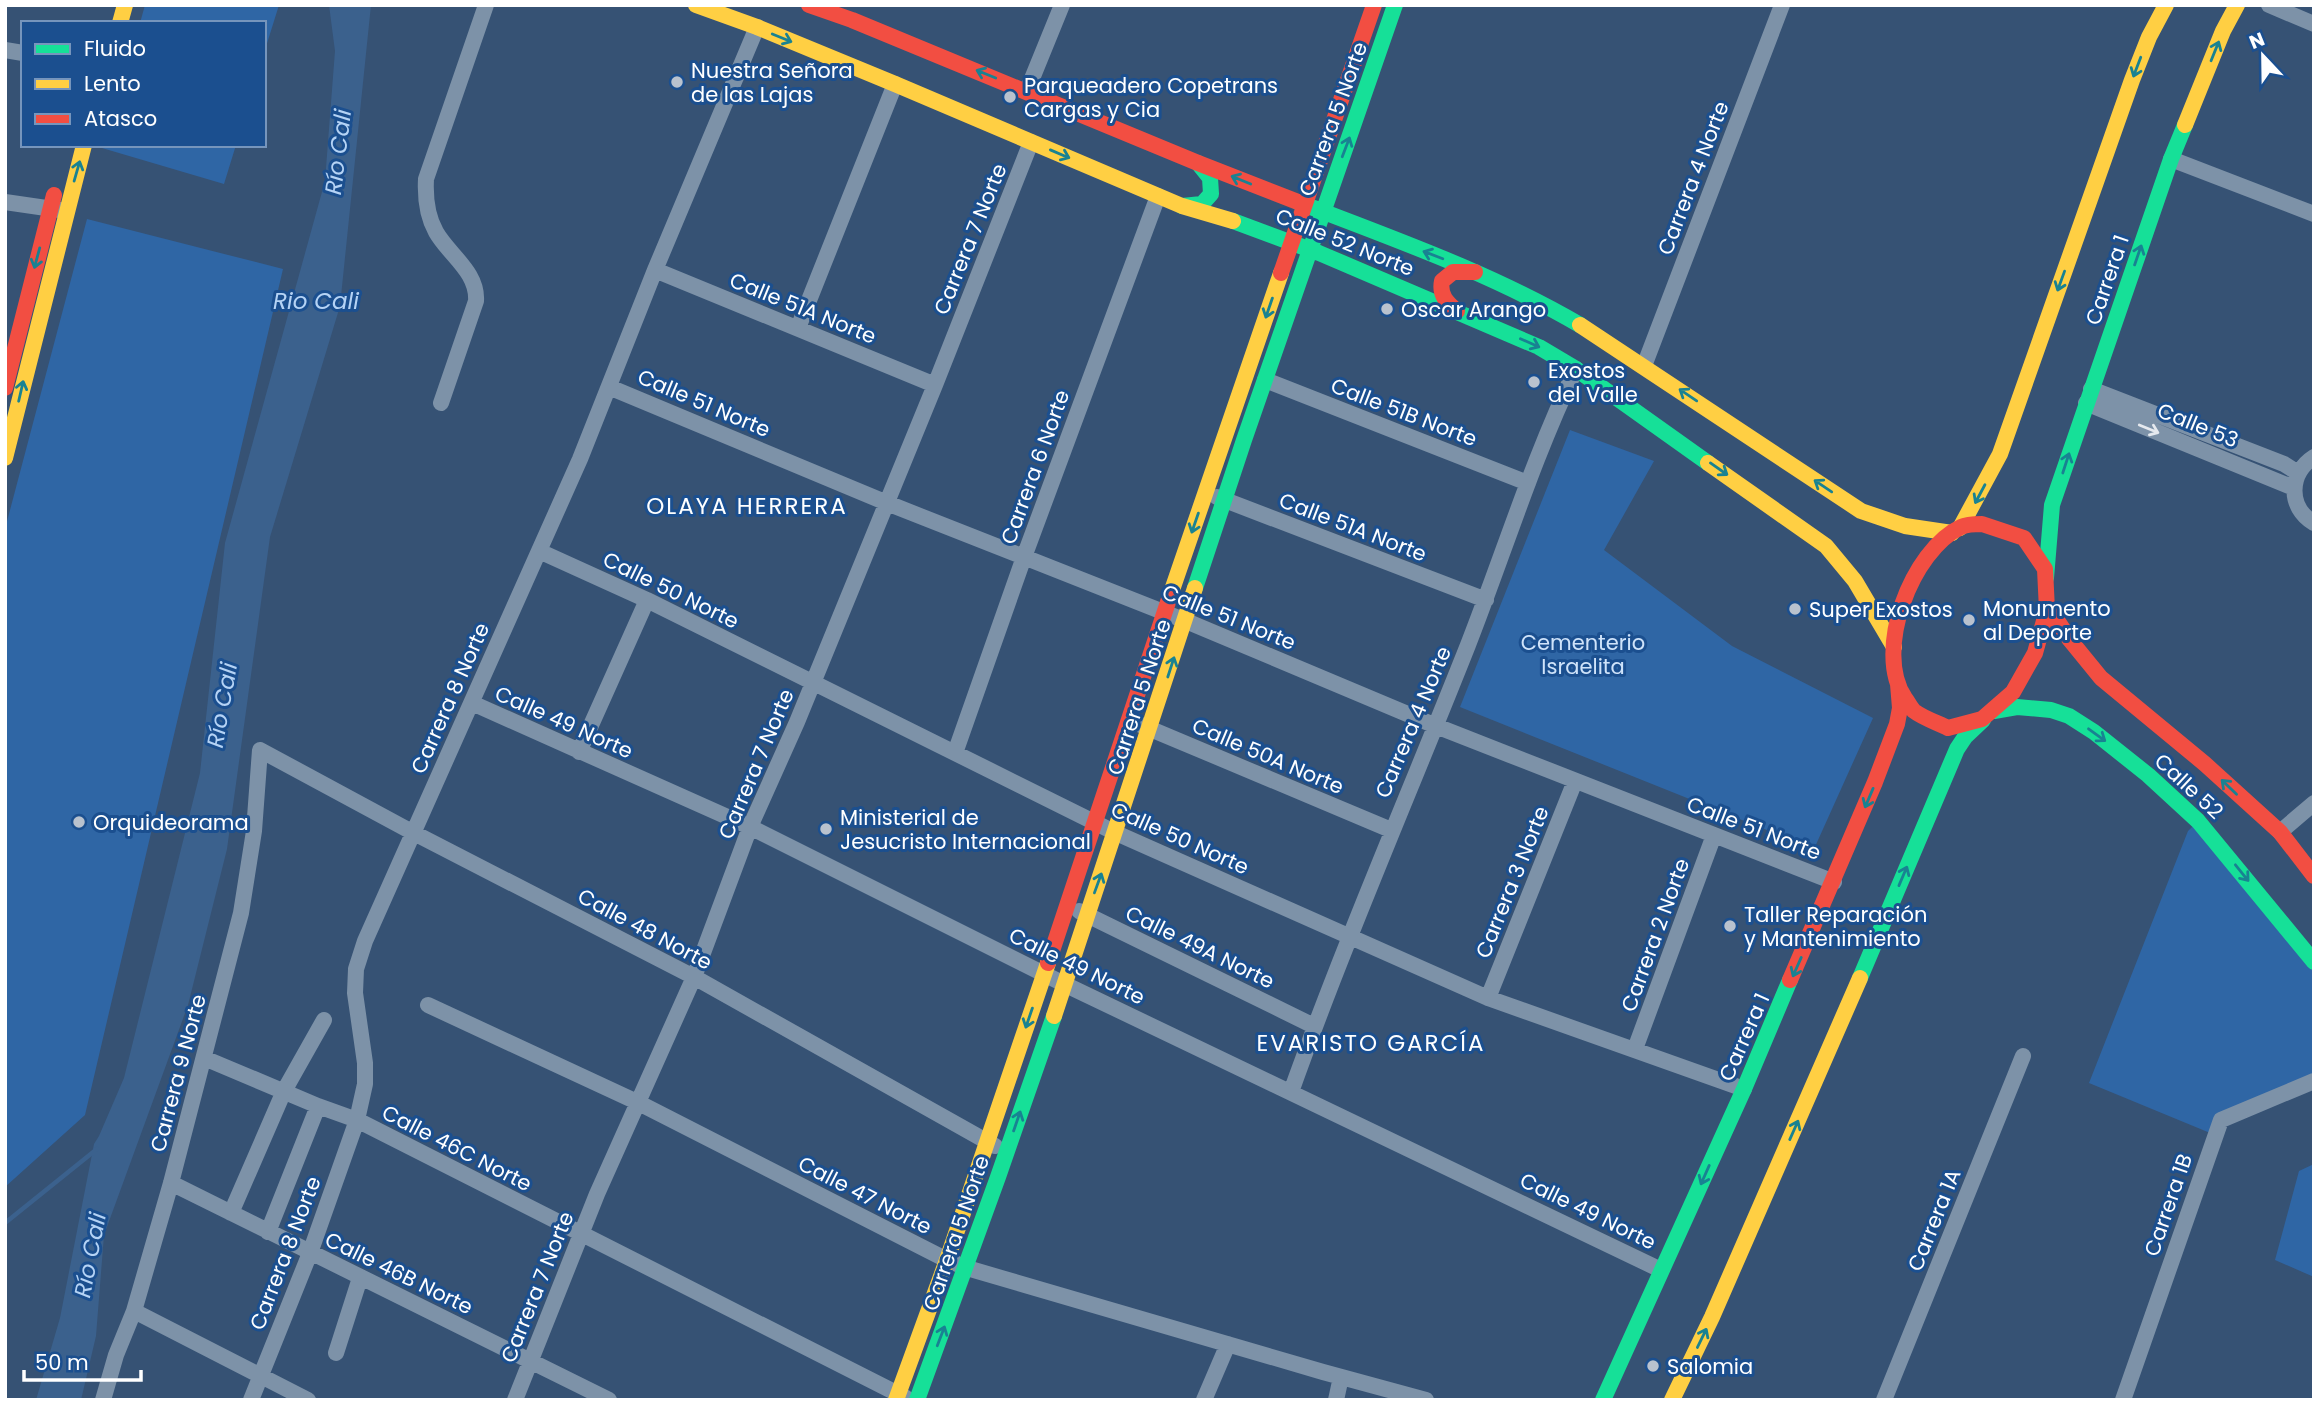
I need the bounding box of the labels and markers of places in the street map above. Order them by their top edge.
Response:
place label: Nuestra Señora de las Lajas [691,56,853,109]
place label: Parqueadero Copetrans Cargas y Cia [1024,71,1278,124]
marker: Nuestra Señora de las Lajas [669,74,685,90]
marker: Parqueadero Copetrans Cargas y Cia [1002,89,1018,105]
place label: Oscar Arango [1401,295,1546,324]
marker: Oscar Arango [1379,301,1395,317]
place label: Exostos del Valle [1548,356,1638,409]
marker: Exostos del Valle [1526,374,1542,390]
place label: Monumento al Deporte [1983,594,2111,647]
place label: Super Exostos [1809,595,1953,624]
marker: Super Exostos [1787,601,1803,617]
marker: Monumento al Deporte [1961,612,1977,628]
place label: Ministerial de Jesucristo Internacional [840,803,1091,856]
place label: Orquideorama [93,808,249,837]
marker: Orquideorama [71,814,87,830]
marker: Ministerial de Jesucristo Internacional [818,821,834,837]
place label: Taller Reparación y Mantenimiento [1744,900,1927,953]
marker: Taller Reparación y Mantenimiento [1722,918,1738,934]
place label: Salomia [1667,1352,1753,1381]
marker: Salomia [1645,1358,1661,1374]

